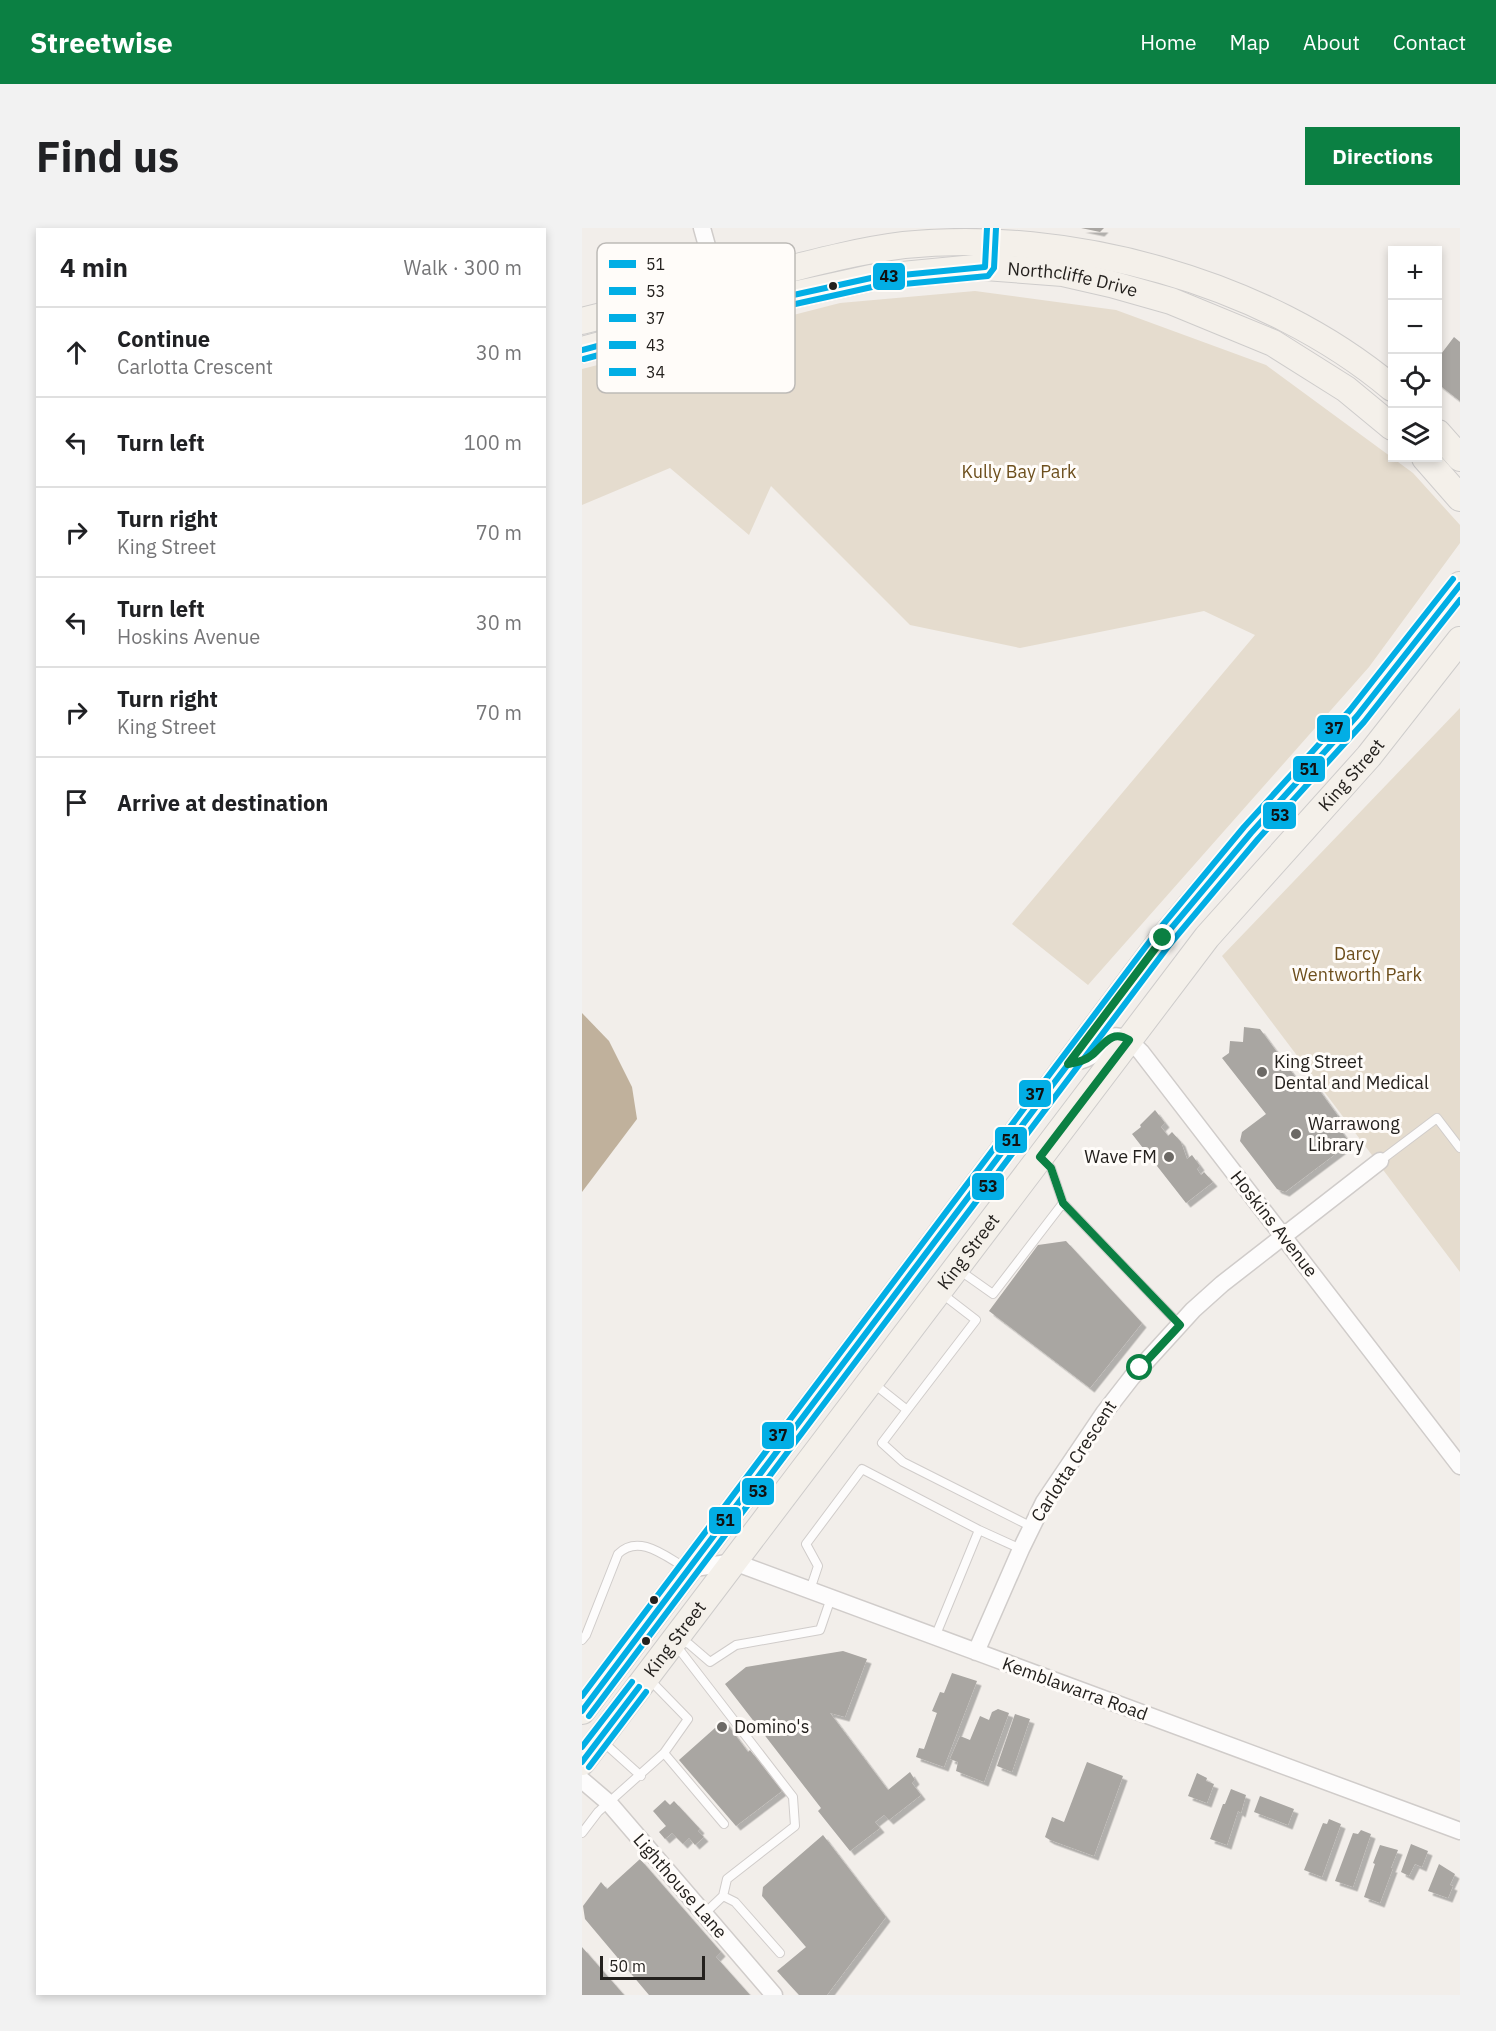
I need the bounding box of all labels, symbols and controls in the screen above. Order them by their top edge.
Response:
text: Streetwise [30,24,173,61]
text: Home [1140,28,1197,56]
text: Map [1230,28,1270,56]
text: About [1303,28,1360,56]
text: Contact [1393,28,1466,56]
button: Directions [1305,127,1460,185]
text: Find us [36,129,179,184]
legend [597,243,795,393]
map controls [1388,246,1442,462]
button: + [1388,246,1442,300]
text: 4 min [60,250,128,284]
text: Walk · 300 m [404,254,522,281]
text: 51 [646,254,665,274]
street label: Northcliffe Drive [1007,257,1140,302]
line badge: 43 [872,262,906,291]
text: 43 [879,266,899,286]
unlabelled marker [827,280,839,292]
text: 53 [646,281,665,301]
button: − [1388,300,1442,354]
text: 37 [646,308,665,328]
text: Continue [117,324,210,353]
text: 43 [646,335,665,355]
icon: ahead [60,336,93,369]
text: 30 m [476,339,522,366]
text: Carlotta Crescent [117,353,273,380]
button: locate [1388,354,1442,408]
text: 34 [646,362,665,382]
button: layers [1388,408,1442,462]
icon: left [60,426,93,459]
text: Turn left [117,428,205,457]
text: 100 m [464,429,522,456]
park label: Kully Bay Park [961,460,1077,483]
text: Turn right [117,504,218,533]
icon: right [60,516,93,549]
text: 70 m [476,519,522,546]
text: King Street [117,533,216,560]
text: Turn left [117,594,205,623]
icon: left [60,606,93,639]
text: 30 m [476,609,522,636]
text: Hoskins Avenue [117,623,260,650]
text: Turn right [117,684,218,713]
icon: right [60,696,93,729]
text: 70 m [476,699,522,726]
text: King Street [117,713,216,740]
line badge: 37 [1316,714,1351,743]
text: 37 [1324,718,1344,738]
street label: King Street [1313,734,1389,816]
line badge: 51 [1292,755,1326,783]
text: 51 [1299,759,1319,779]
icon: arrive [60,786,93,819]
text: Arrive at destination [117,788,328,817]
line badge: 53 [1262,801,1297,830]
text: 53 [1270,805,1290,825]
route end [1149,924,1175,950]
park label: Darcy Wentworth Park [1292,942,1422,986]
place label: King Street Dental and Medical [1274,1050,1429,1094]
marker: King Street Dental and Medical [1255,1065,1269,1079]
line badge: 37 [1018,1079,1052,1108]
text: 37 [1025,1084,1045,1104]
place label: Warrawong Library [1308,1112,1400,1156]
line badge: 51 [994,1126,1028,1154]
marker: Warrawong Library [1289,1127,1303,1141]
text: 51 [1001,1130,1021,1150]
place label: Wave FM [1084,1145,1157,1168]
marker: Wave FM [1162,1150,1176,1164]
street label: Hoskins Avenue [1226,1166,1323,1282]
line badge: 53 [971,1172,1005,1201]
text: 53 [978,1176,998,1196]
street label: King Street [932,1209,1004,1294]
route start [1126,1354,1152,1380]
street label: Carlotta Crescent [1026,1396,1121,1526]
line badge: 37 [761,1421,795,1450]
text: 37 [768,1425,788,1445]
line badge: 53 [741,1477,775,1506]
text: 53 [748,1481,768,1501]
line badge: 51 [708,1506,742,1535]
text: 51 [715,1510,735,1530]
unlabelled marker [648,1594,660,1606]
street label: King Street [638,1596,711,1682]
unlabelled marker [640,1635,652,1647]
street label: Kemblawarra Road [999,1652,1151,1726]
place label: Domino's [734,1715,809,1738]
marker: Domino's [715,1720,729,1734]
street label: Lighthouse Lane [628,1828,732,1943]
scale bar [600,1953,705,1980]
text: 50 m [609,1956,646,1976]

